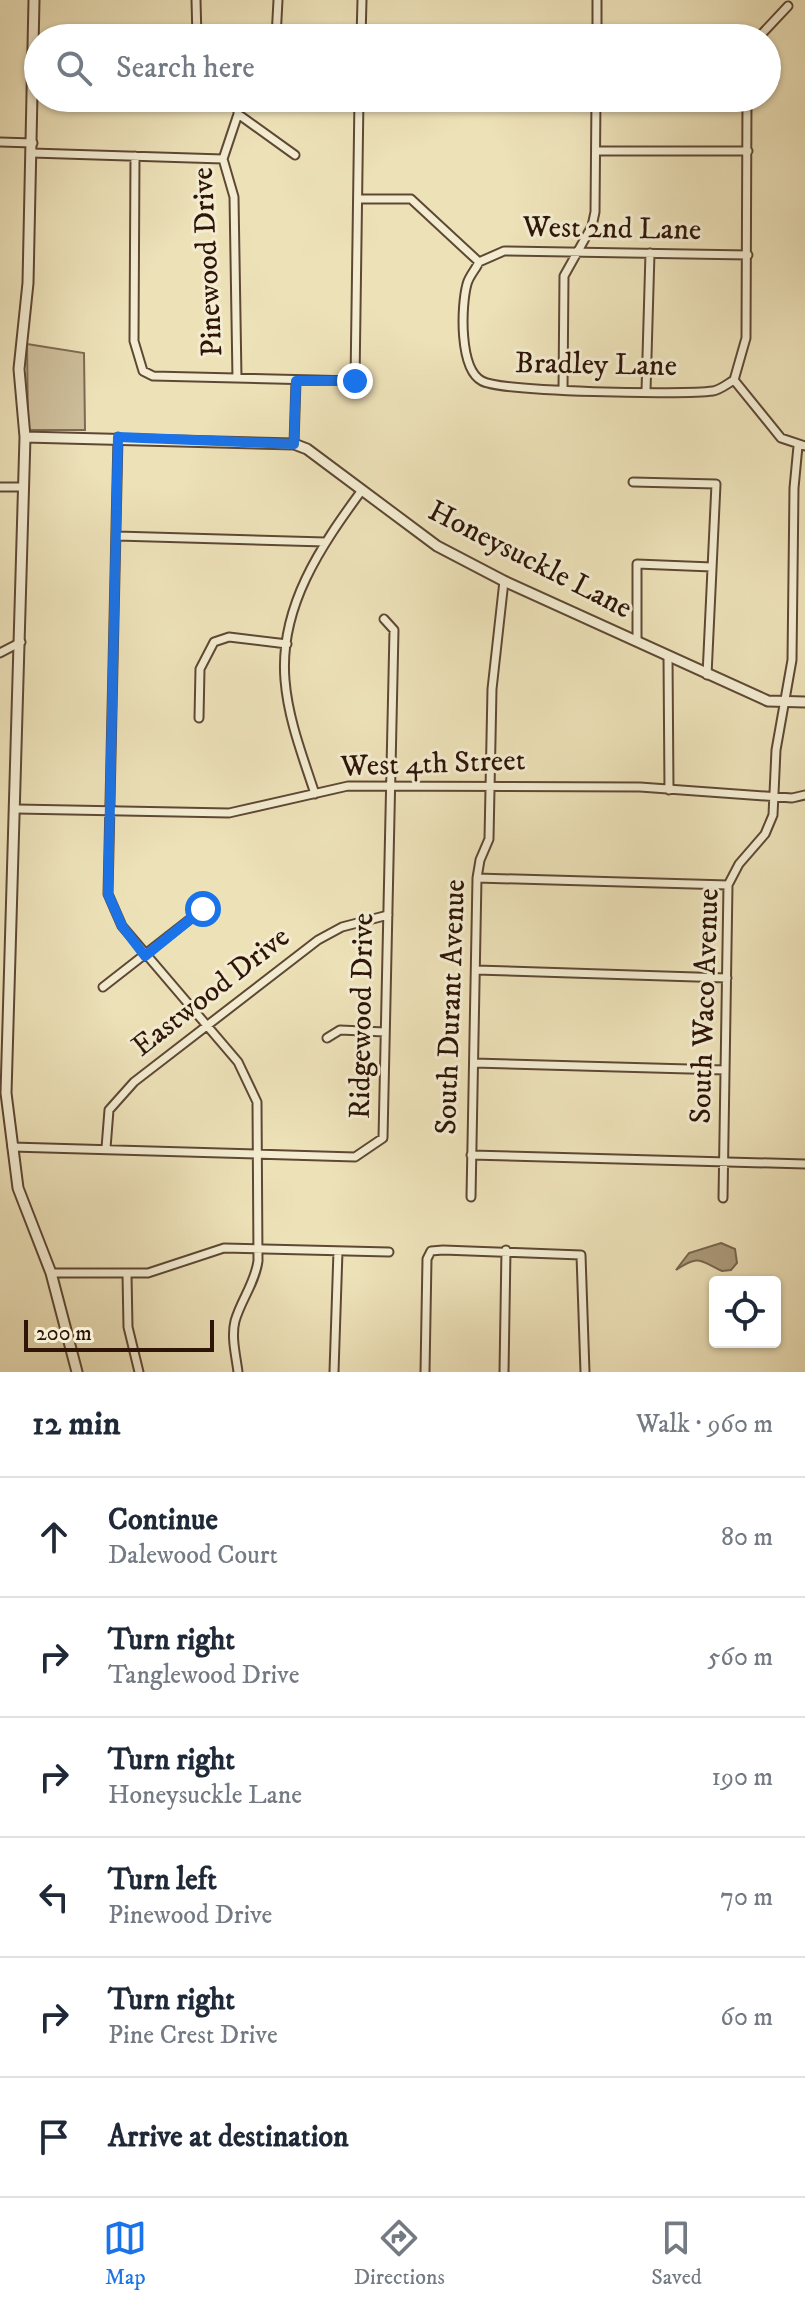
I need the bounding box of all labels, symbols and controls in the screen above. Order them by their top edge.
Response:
search box [24,24,781,112]
icon: search [52,46,96,90]
text: Search here [116,50,255,87]
street label: Pinewood Drive [185,166,231,358]
street label: West 2nd Lane [521,209,702,249]
street label: Bradley Lane [515,345,677,385]
route end [337,363,373,399]
street label: Honeysuckle Lane [422,493,638,627]
street label: West 4th Street [339,742,526,786]
street label: South Durant Avenue [428,879,474,1135]
street label: South Waco Avenue [682,888,728,1124]
route start [185,891,221,927]
street label: Ridgewood Drive [342,913,382,1119]
street label: Eastwood Drive [125,919,297,1065]
map controls [709,1276,781,1348]
button: locate [709,1276,781,1348]
scale bar [24,1316,214,1352]
text: 200 m [36,1320,92,1347]
text: 12 min [32,1403,121,1445]
text: Walk · 960 m [636,1408,773,1441]
text: Continue [108,1502,218,1539]
icon: ahead [32,1515,76,1559]
text: 80 m [721,1521,773,1554]
text: Dalewood Court [108,1539,278,1572]
text: Turn right [108,1622,235,1659]
icon: right [32,1635,76,1679]
text: 560 m [707,1641,773,1674]
text: Tanglewood Drive [108,1659,299,1692]
text: Turn right [108,1742,235,1779]
icon: right [32,1755,76,1799]
text: 190 m [711,1761,773,1794]
text: Honeysuckle Lane [108,1779,302,1812]
text: Turn left [108,1862,217,1899]
icon: left [32,1875,76,1919]
text: 70 m [720,1881,773,1914]
text: Pinewood Drive [108,1899,272,1932]
text: Turn right [108,1982,235,2019]
icon: right [32,1995,76,2039]
text: 60 m [720,2001,773,2034]
text: Pine Crest Drive [108,2019,278,2052]
icon: arrive [32,2115,76,2159]
text: Arrive at destination [108,2119,349,2156]
tab: Map [103,2216,147,2291]
tab: Directions [354,2216,445,2291]
tab: Saved [651,2216,702,2291]

